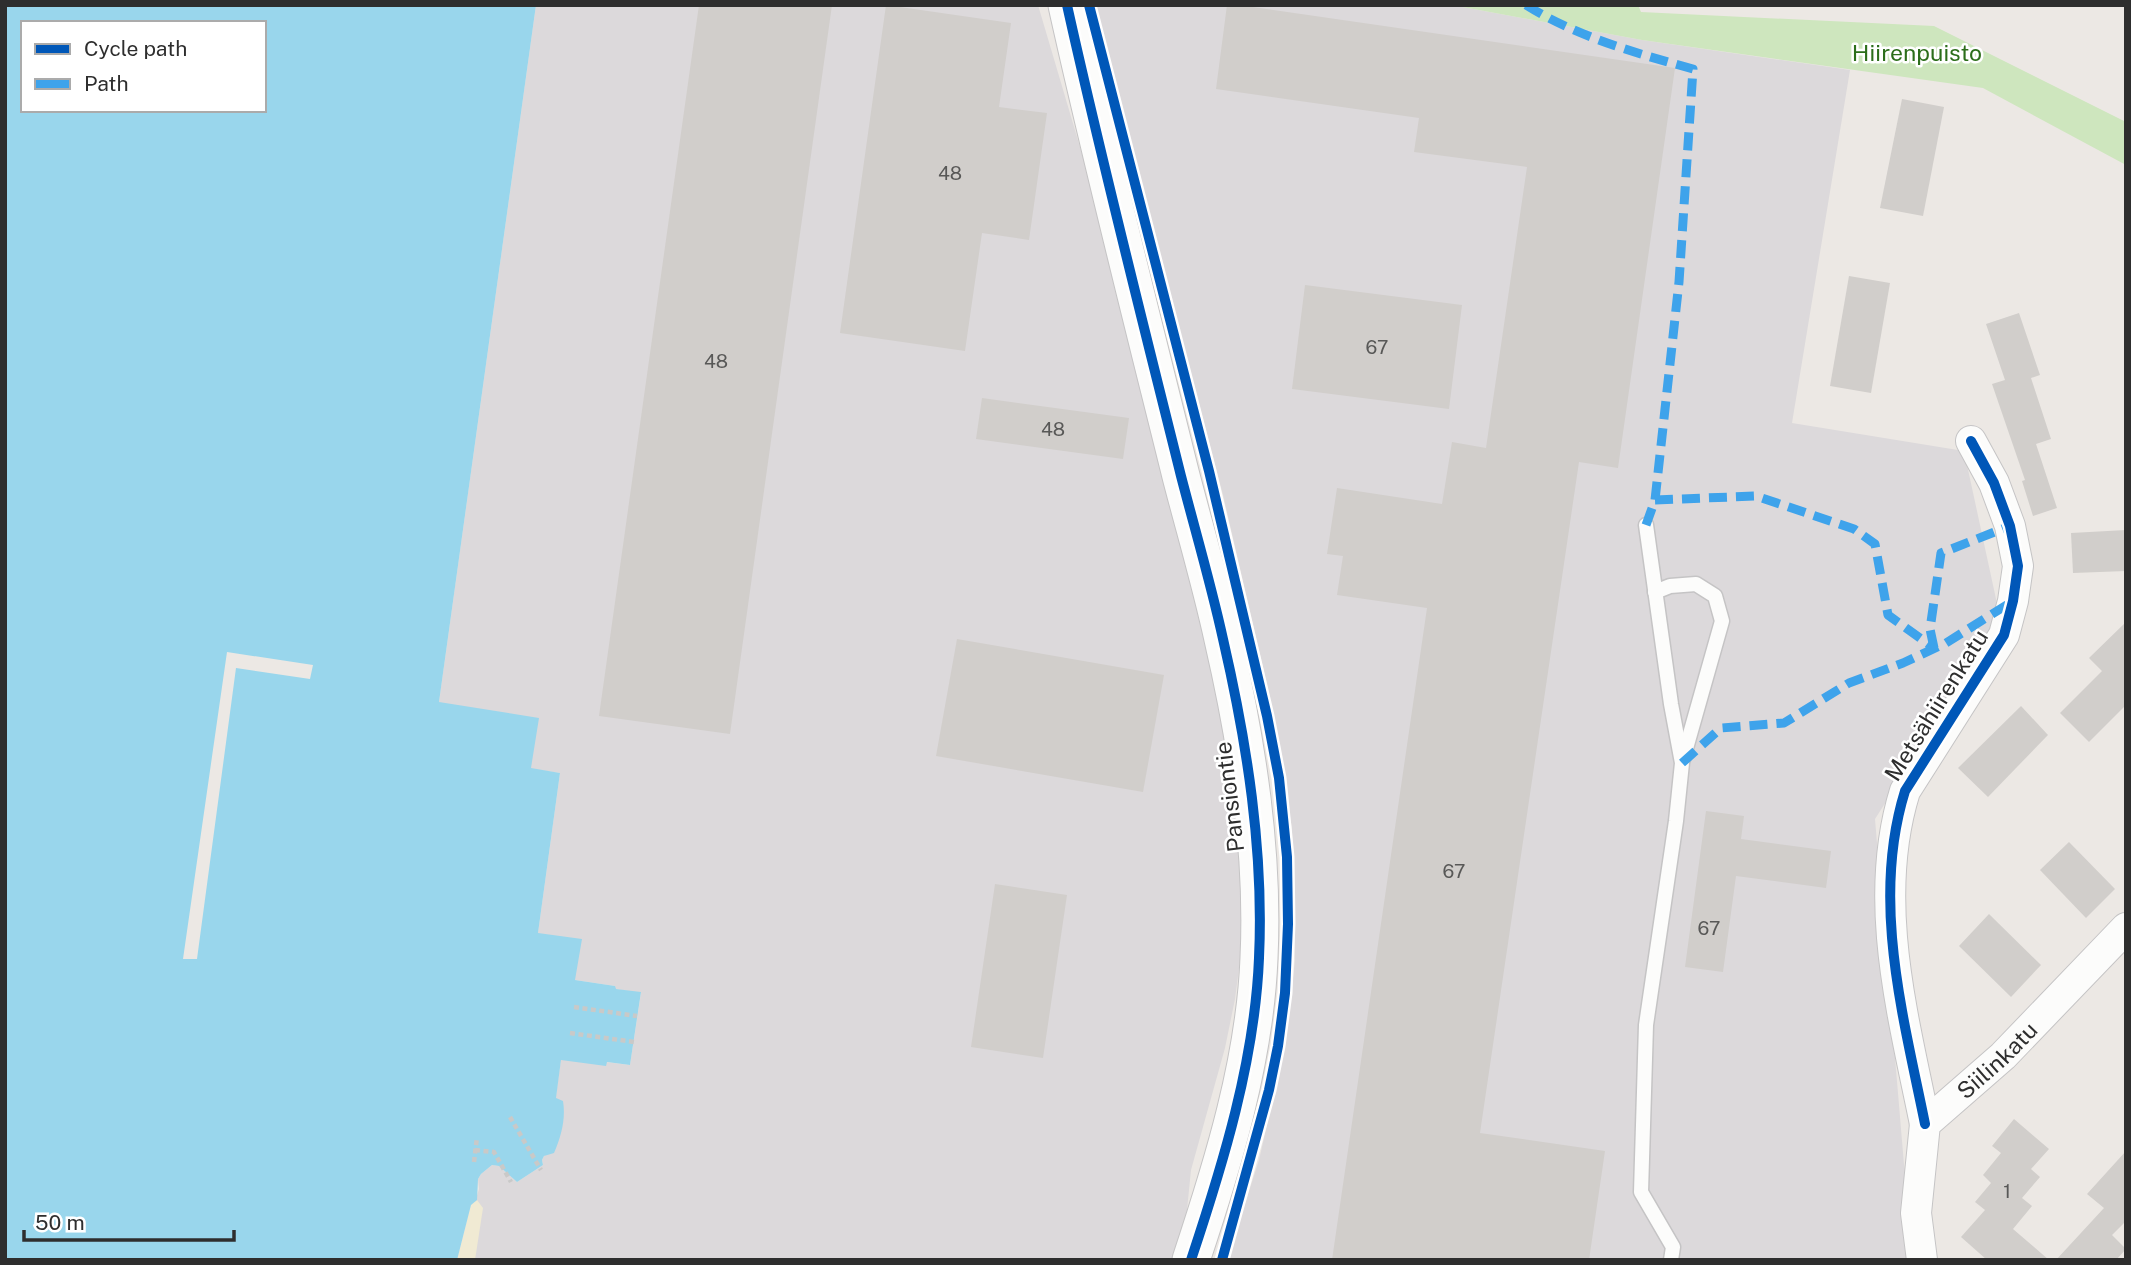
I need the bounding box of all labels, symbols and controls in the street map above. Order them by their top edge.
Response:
legend [21,21,266,112]
text: Cycle path [84,36,187,61]
park label: Hiirenpuisto [1852,39,1982,66]
text: Path [84,71,129,96]
house number: 48 [938,162,962,184]
house number: 67 [1366,336,1388,358]
house number: 48 [704,350,728,372]
house number: 48 [1041,418,1065,440]
street label: Metsähiirenkatu [1879,624,1993,786]
street label: Pansiontie [1209,740,1249,854]
house number: 67 [1443,860,1465,882]
house number: 67 [1698,917,1720,939]
street label: Siilinkatu [1951,1016,2042,1104]
house number: 1 [2003,1180,2011,1202]
scale bar [24,1198,234,1242]
text: 50 m [35,1210,85,1235]

